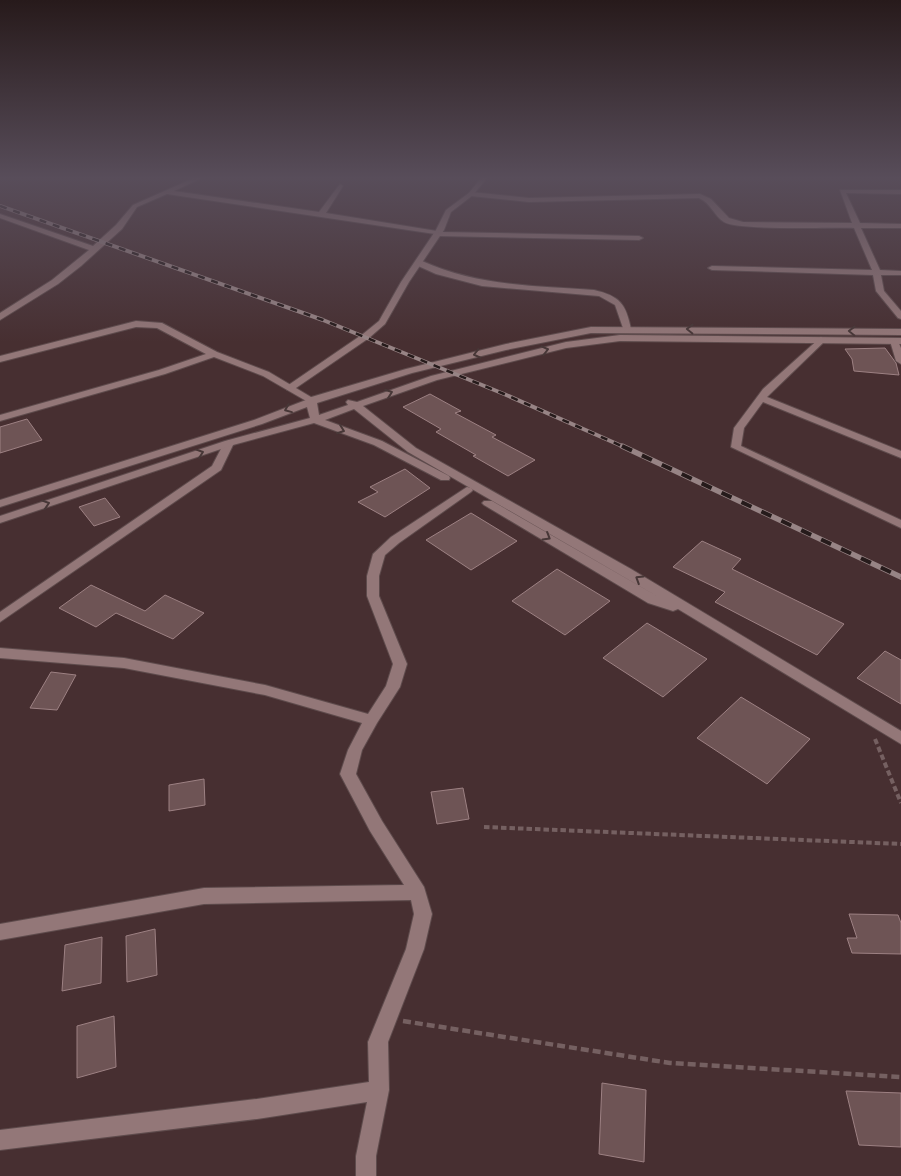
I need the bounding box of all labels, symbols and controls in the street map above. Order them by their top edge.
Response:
one-way arrow [686,324,694,334]
one-way arrow [848,326,856,336]
one-way arrow [541,345,550,356]
one-way arrow [473,348,482,359]
one-way arrow [384,389,392,399]
one-way arrow [284,403,293,413]
one-way arrow [337,424,345,434]
one-way arrow [196,449,204,459]
one-way arrow [42,500,50,510]
one-way arrow [541,531,550,541]
one-way arrow [635,576,644,585]

